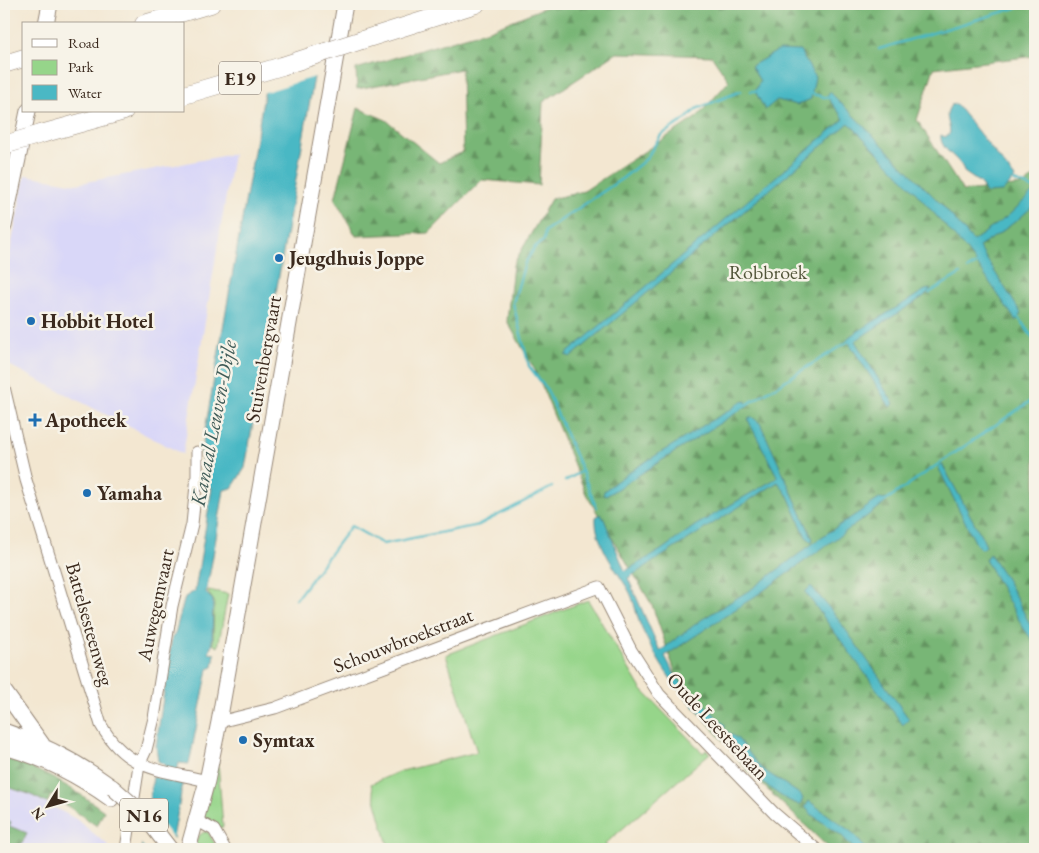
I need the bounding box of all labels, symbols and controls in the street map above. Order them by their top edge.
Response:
legend [22,22,185,112]
text: Road [68,33,100,52]
text: Park [68,57,95,76]
road number: E19 [219,62,261,94]
text: Water [68,83,102,102]
place label: Jeugdhuis Joppe [287,245,424,271]
marker: Jeugdhuis Joppe [273,252,285,264]
park label: Robbroek [729,259,808,285]
street label: Stuivenbergvaart [239,293,287,425]
place label: Hobbit Hotel [41,308,154,334]
marker: Hobbit Hotel [25,315,37,327]
water label: Kanaal Leuven-Dijle [183,337,243,509]
place label: Apotheek [44,407,128,433]
marker: Apotheek [29,414,41,426]
place label: Yamaha [97,480,162,506]
marker: Yamaha [81,487,93,499]
street label: Auwegemvaart [130,546,180,665]
street label: Battelsesteenweg [60,559,120,689]
street label: Schouwbroekstraat [329,601,477,679]
street label: Oude Leestsebaan [661,667,775,786]
place label: Symtax [253,727,315,753]
marker: Symtax [237,734,249,746]
north arrow [22,780,72,830]
road number: N16 [120,798,168,832]
text: N [27,803,48,824]

